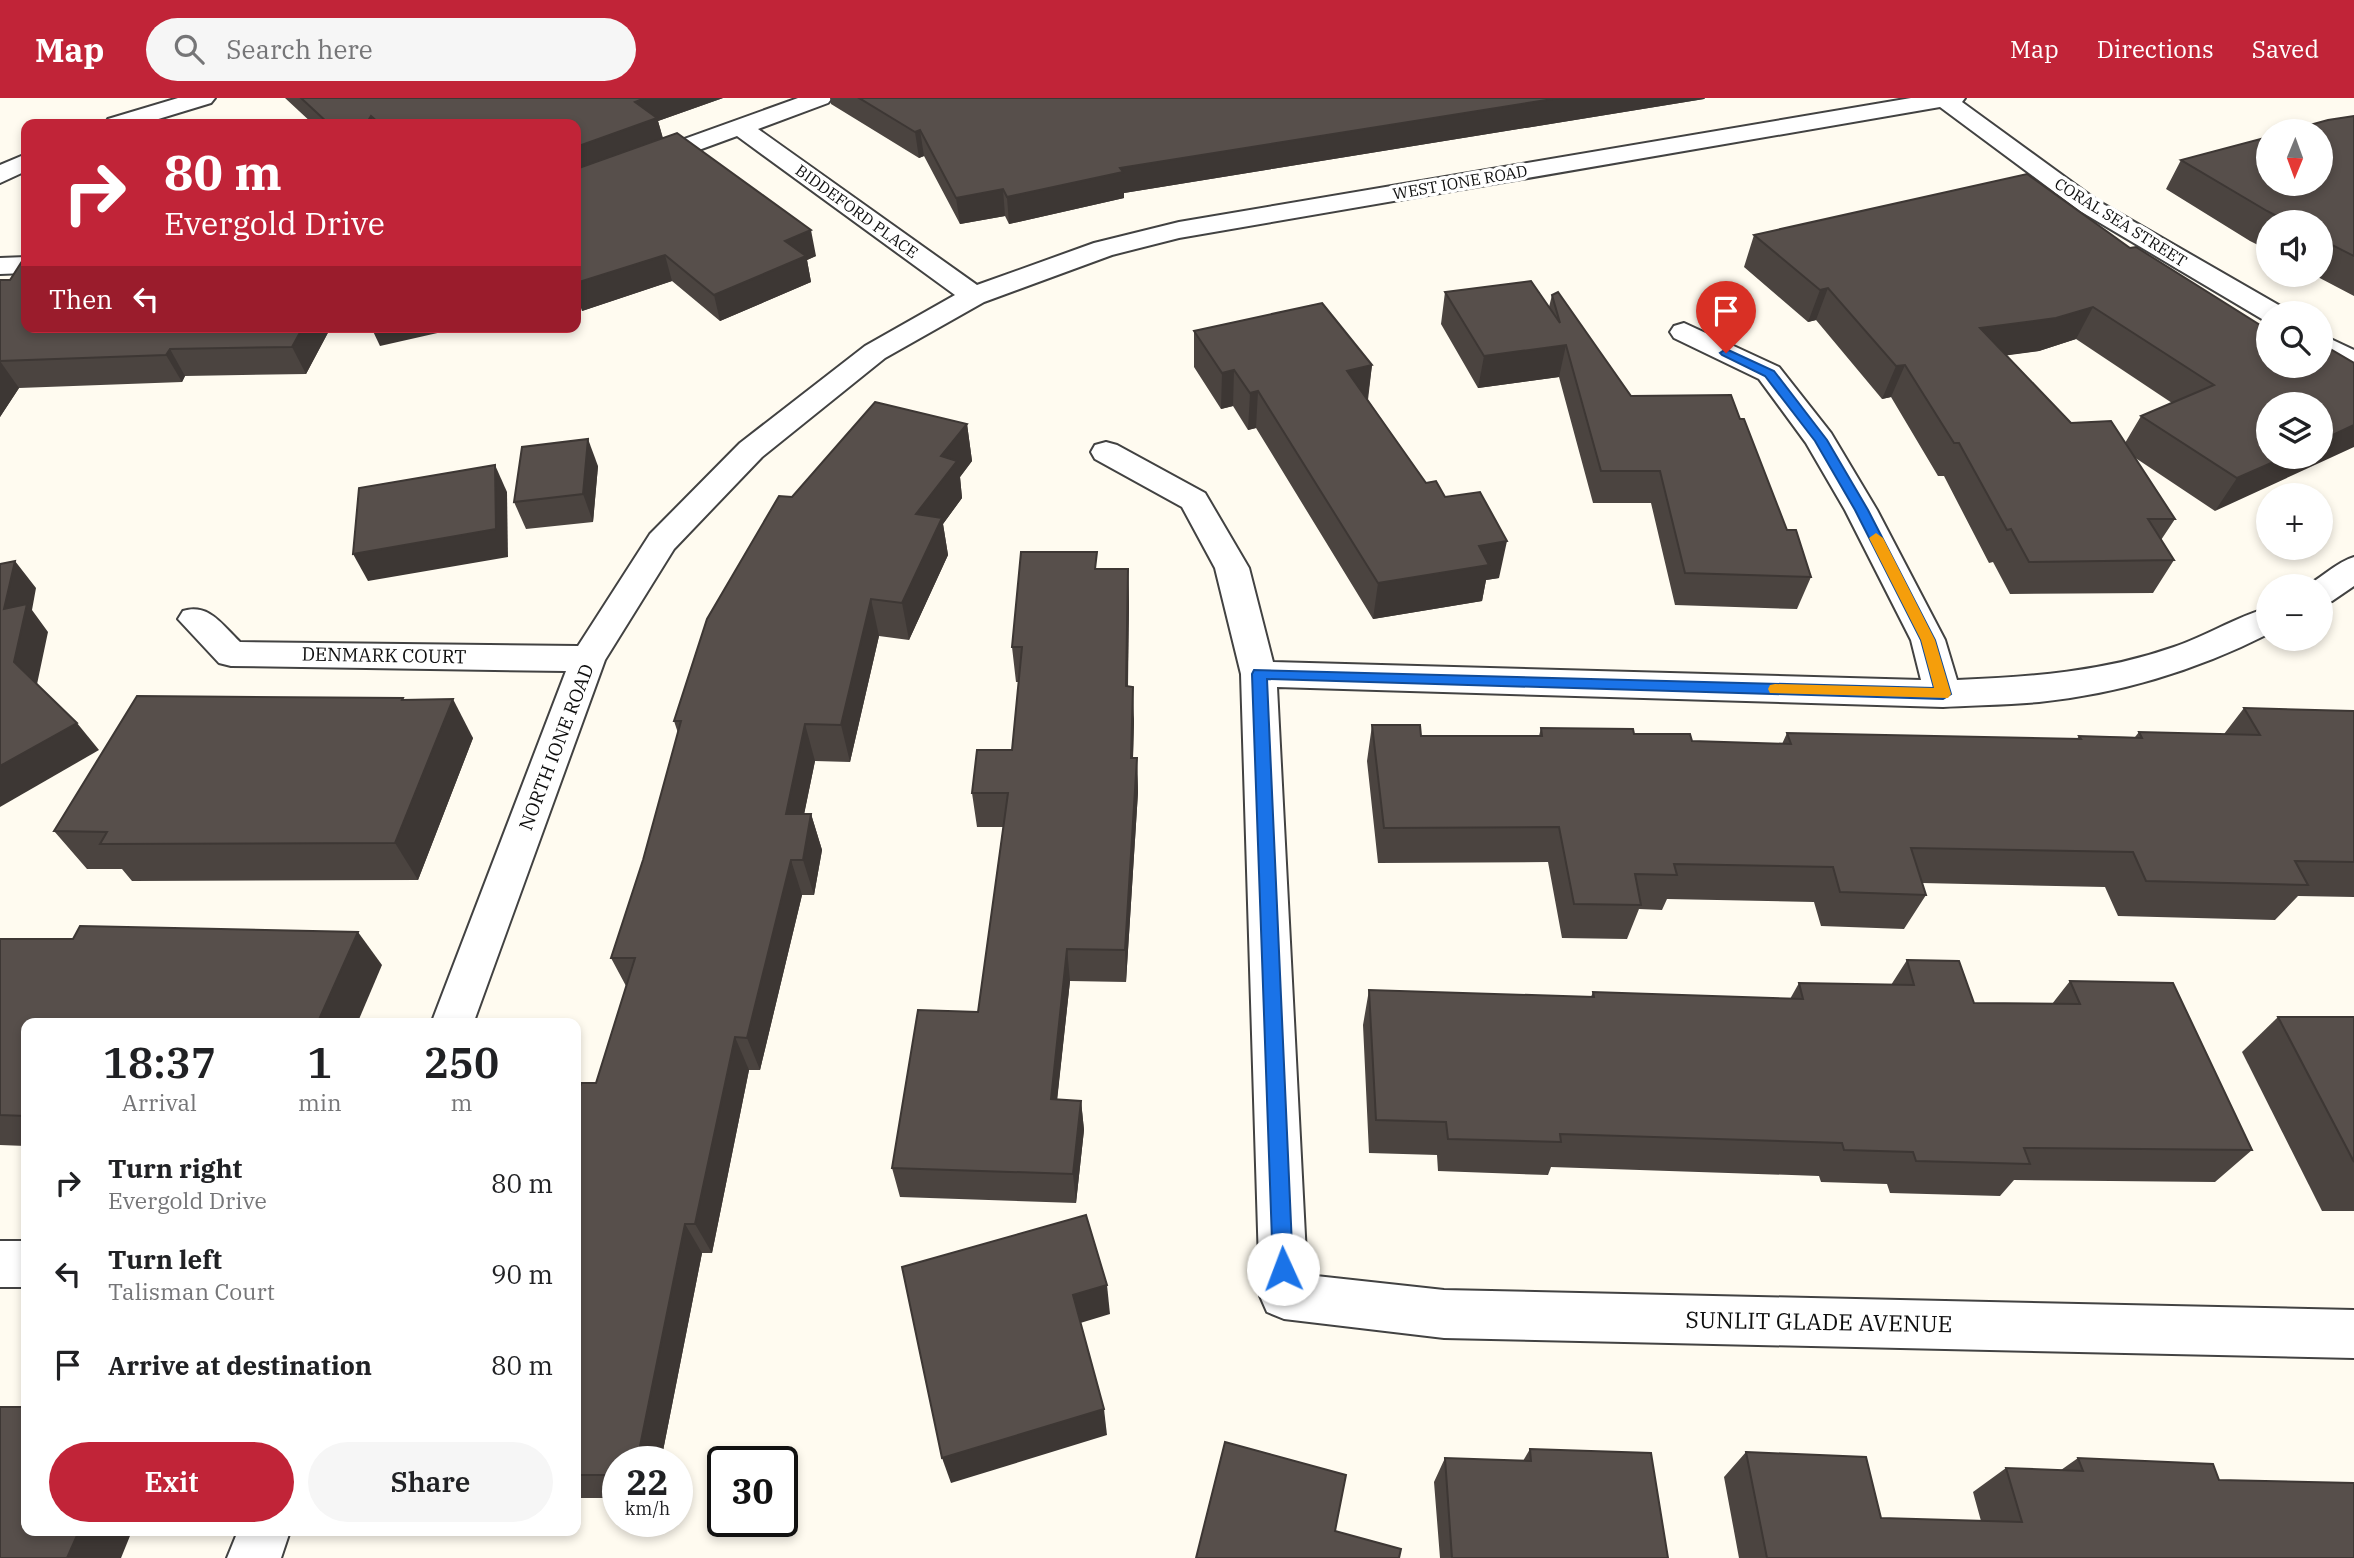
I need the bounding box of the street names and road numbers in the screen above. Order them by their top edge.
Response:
street label: BIDDEFORD PLACE [792,160,922,262]
street label: WEST IONE ROAD [1391,160,1529,204]
street label: CORAL SEA STREET [2051,173,2191,271]
street label: DENMARK COURT [301,642,467,668]
street label: NORTH IONE ROAD [513,660,599,834]
street label: SUNLIT GLADE AVENUE [1685,1304,1953,1338]

